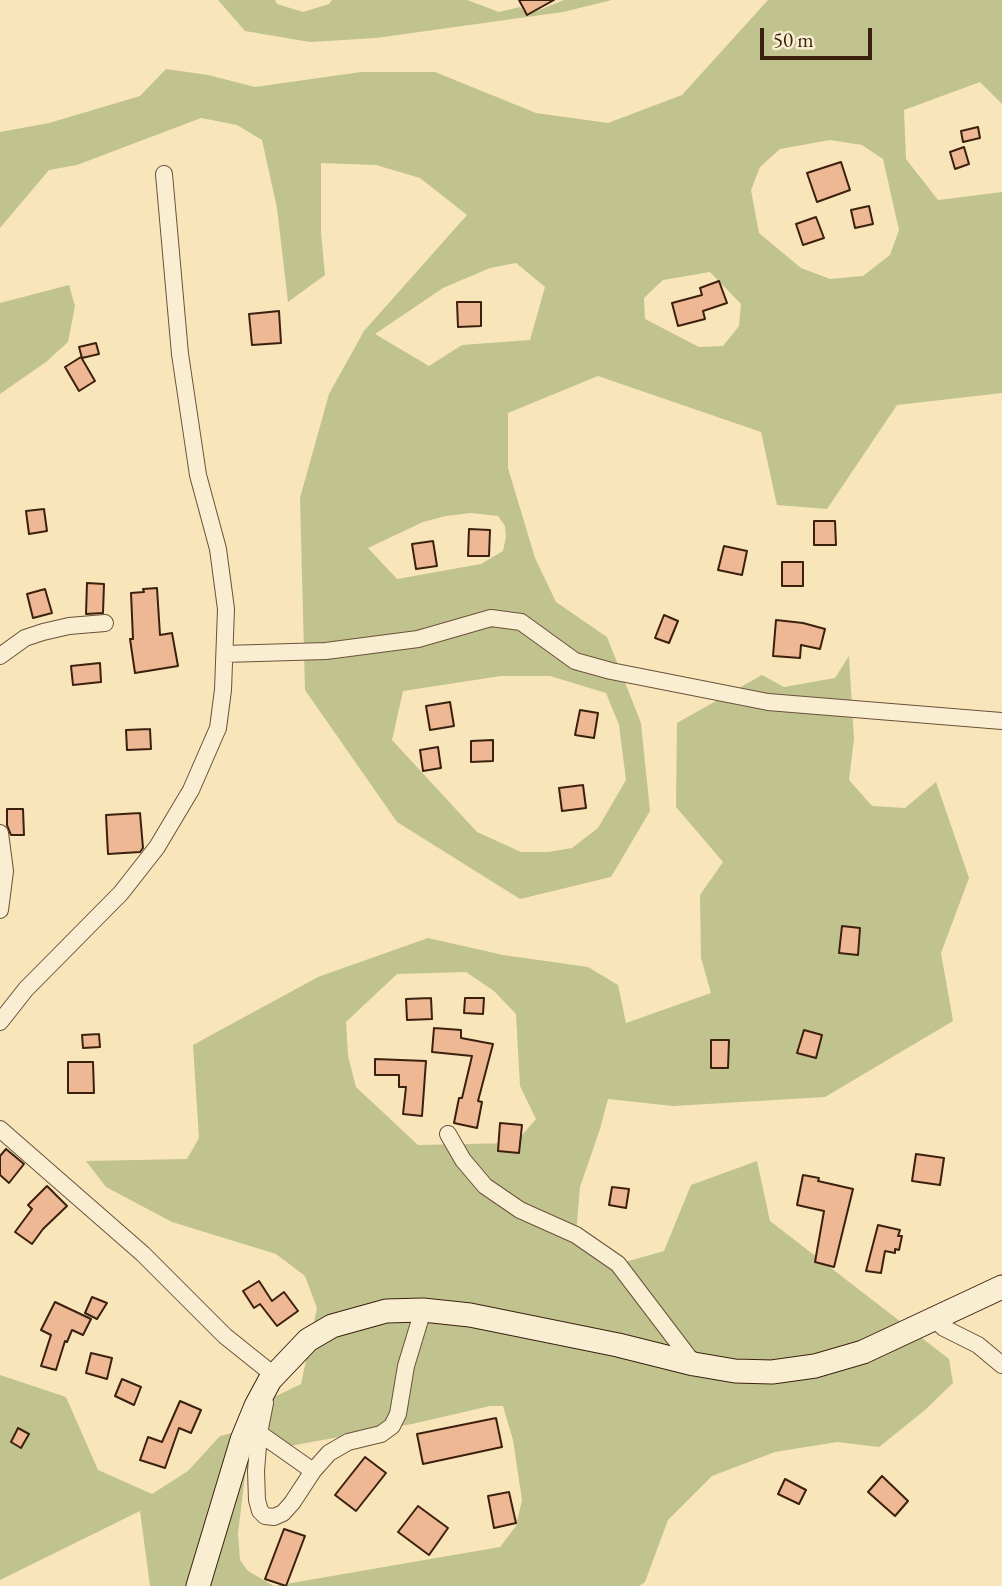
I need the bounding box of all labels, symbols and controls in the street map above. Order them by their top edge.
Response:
scale bar [764,14,876,58]
text: 50 m [773,26,814,53]

